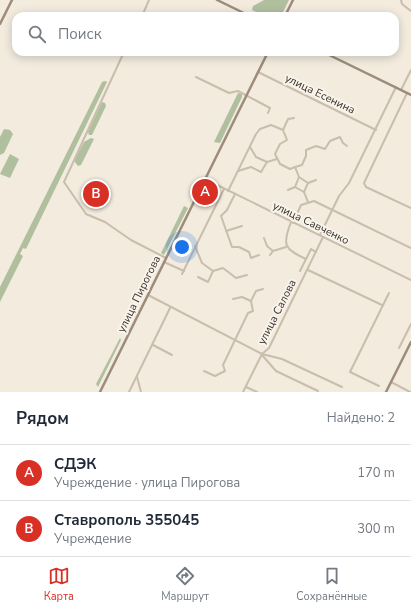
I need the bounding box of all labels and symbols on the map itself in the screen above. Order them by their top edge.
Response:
street label: улица Есенина [282,71,358,118]
pin: A [192,177,218,207]
pin: B [83,179,109,209]
street label: улица Савченко [270,198,352,248]
your location [172,237,192,257]
street label: улица Пирогова [114,253,164,335]
street label: улица Салова [254,277,300,347]

